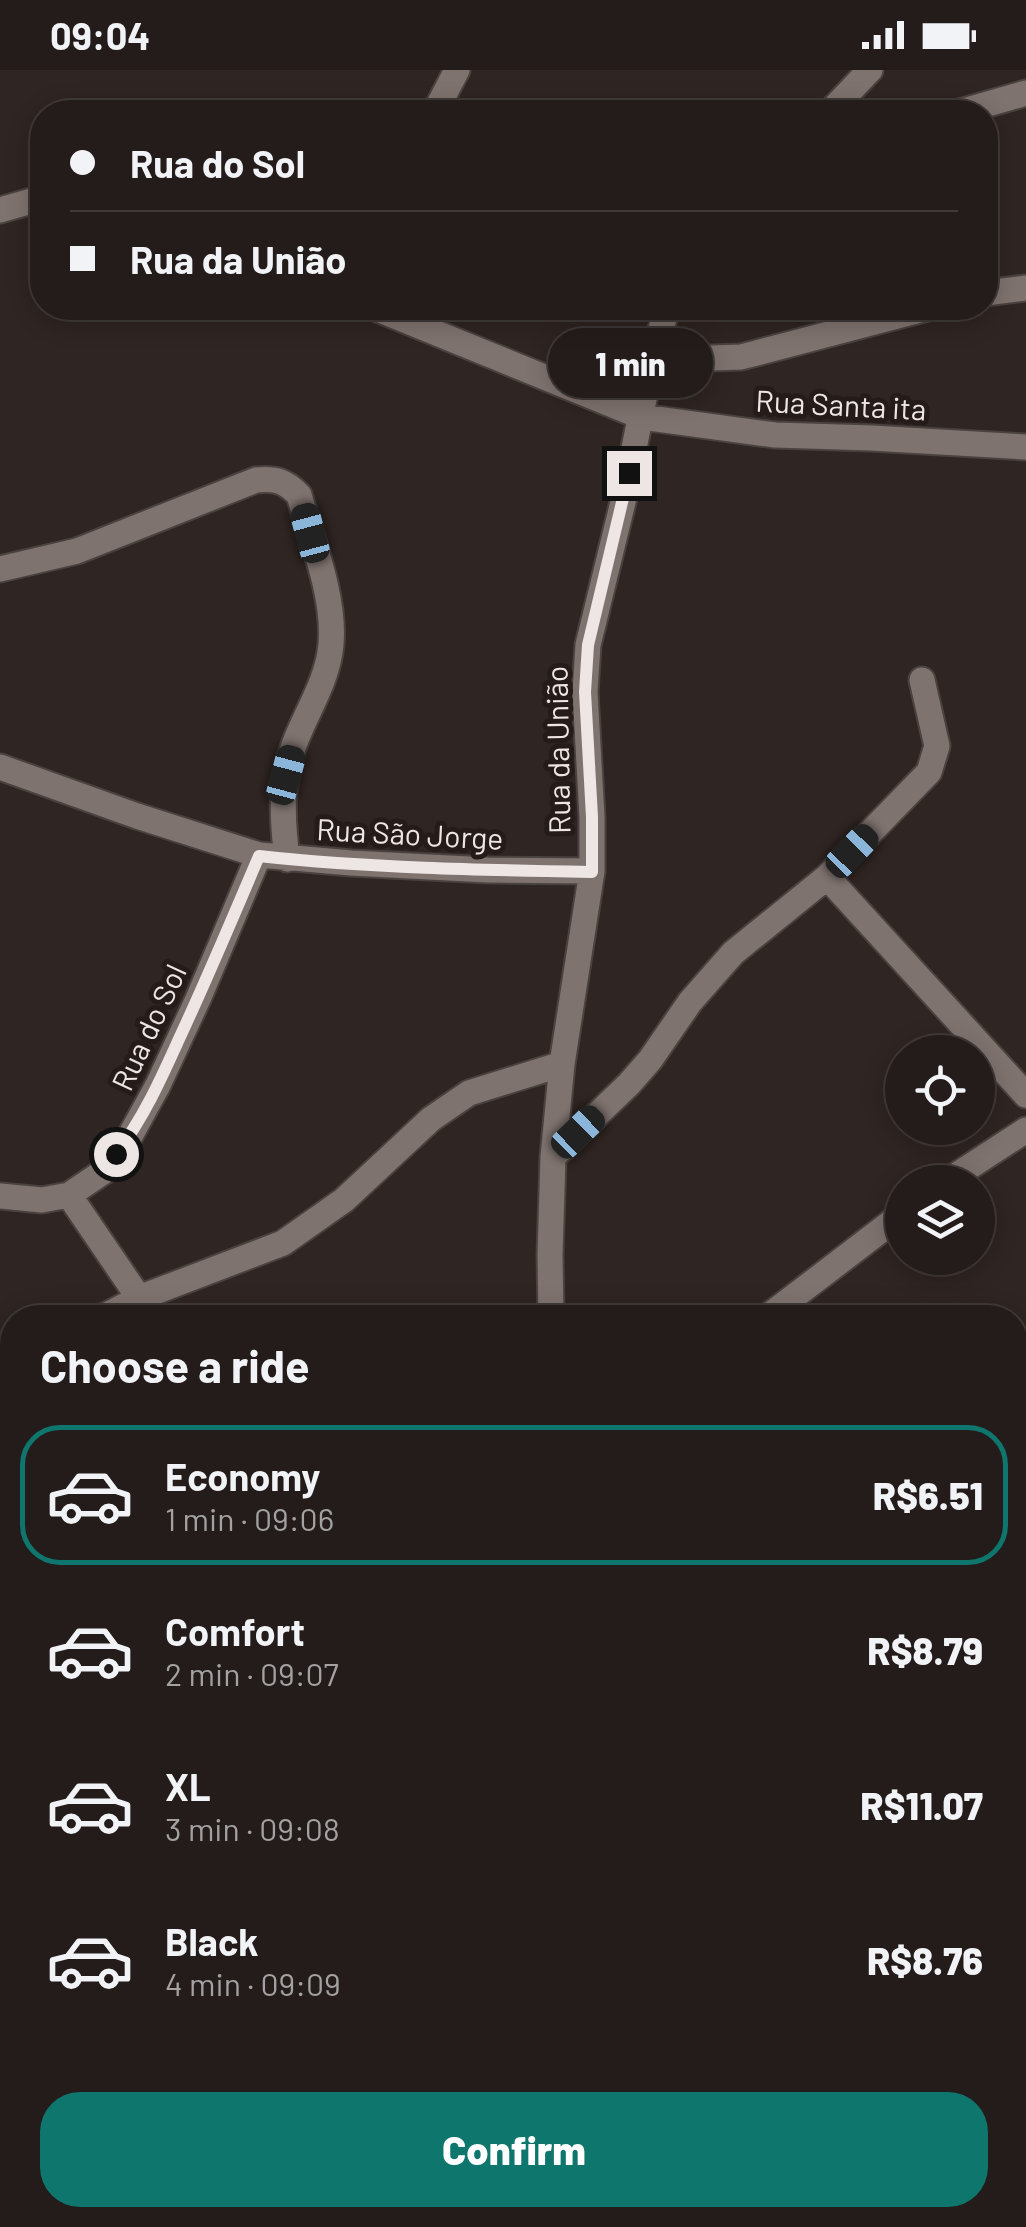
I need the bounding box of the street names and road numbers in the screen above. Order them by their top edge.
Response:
street label: Rua Santa ita [755,382,927,426]
street label: Rua da União [538,666,576,834]
street label: Rua São Jorge [316,810,504,856]
street label: Rua do Sol [103,958,193,1096]

